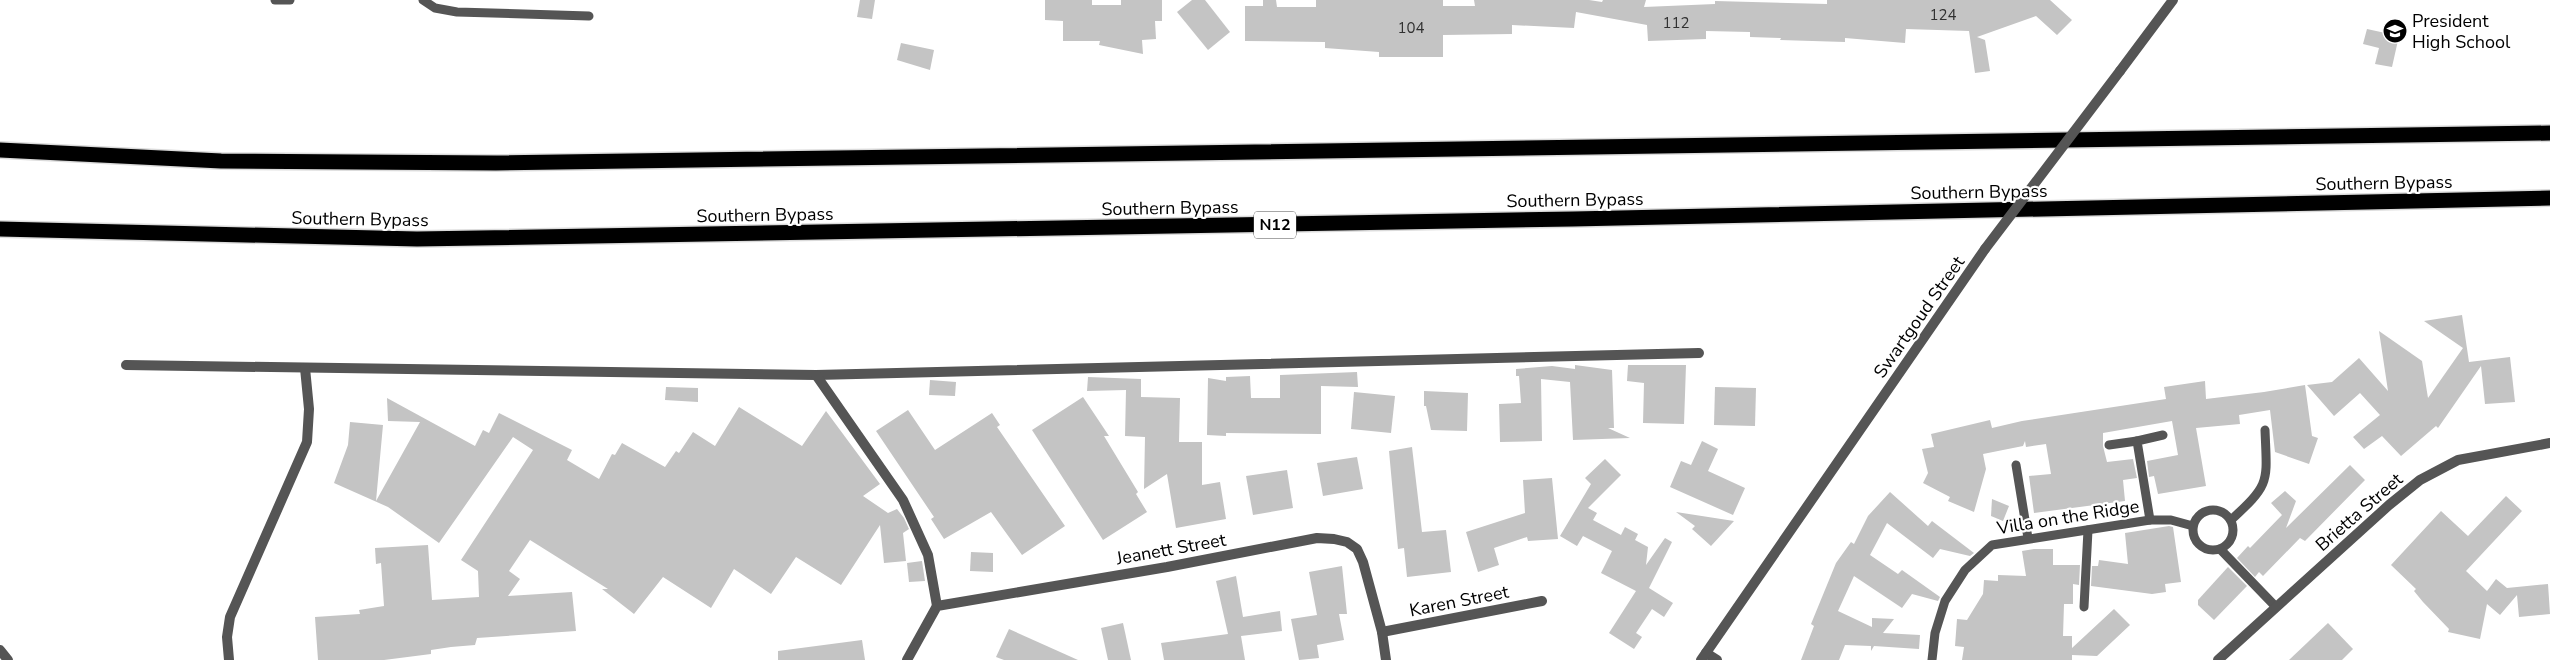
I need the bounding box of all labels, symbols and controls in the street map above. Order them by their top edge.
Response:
house number: 124 [1929,5,1957,25]
place label: President High School [2412,9,2511,54]
house number: 112 [1662,13,1690,33]
house number: 104 [1397,18,1425,38]
school or university icon: President High School [2382,18,2408,44]
street label: Southern Bypass [2315,170,2453,196]
street label: Southern Bypass [1910,179,2048,205]
street label: Southern Bypass [1506,187,1644,213]
street label: Southern Bypass [1101,195,1239,221]
street label: Southern Bypass [696,202,834,228]
street label: Southern Bypass [291,206,429,232]
road number: N12 [1254,212,1296,238]
street label: Swartgoud Street [1868,251,1970,383]
street label: Brietta Street [2310,467,2408,556]
street label: Villa on the Ridge [1994,494,2141,540]
street label: Jeanett Street [1113,527,1228,571]
street label: Karen Street [1407,579,1511,622]

